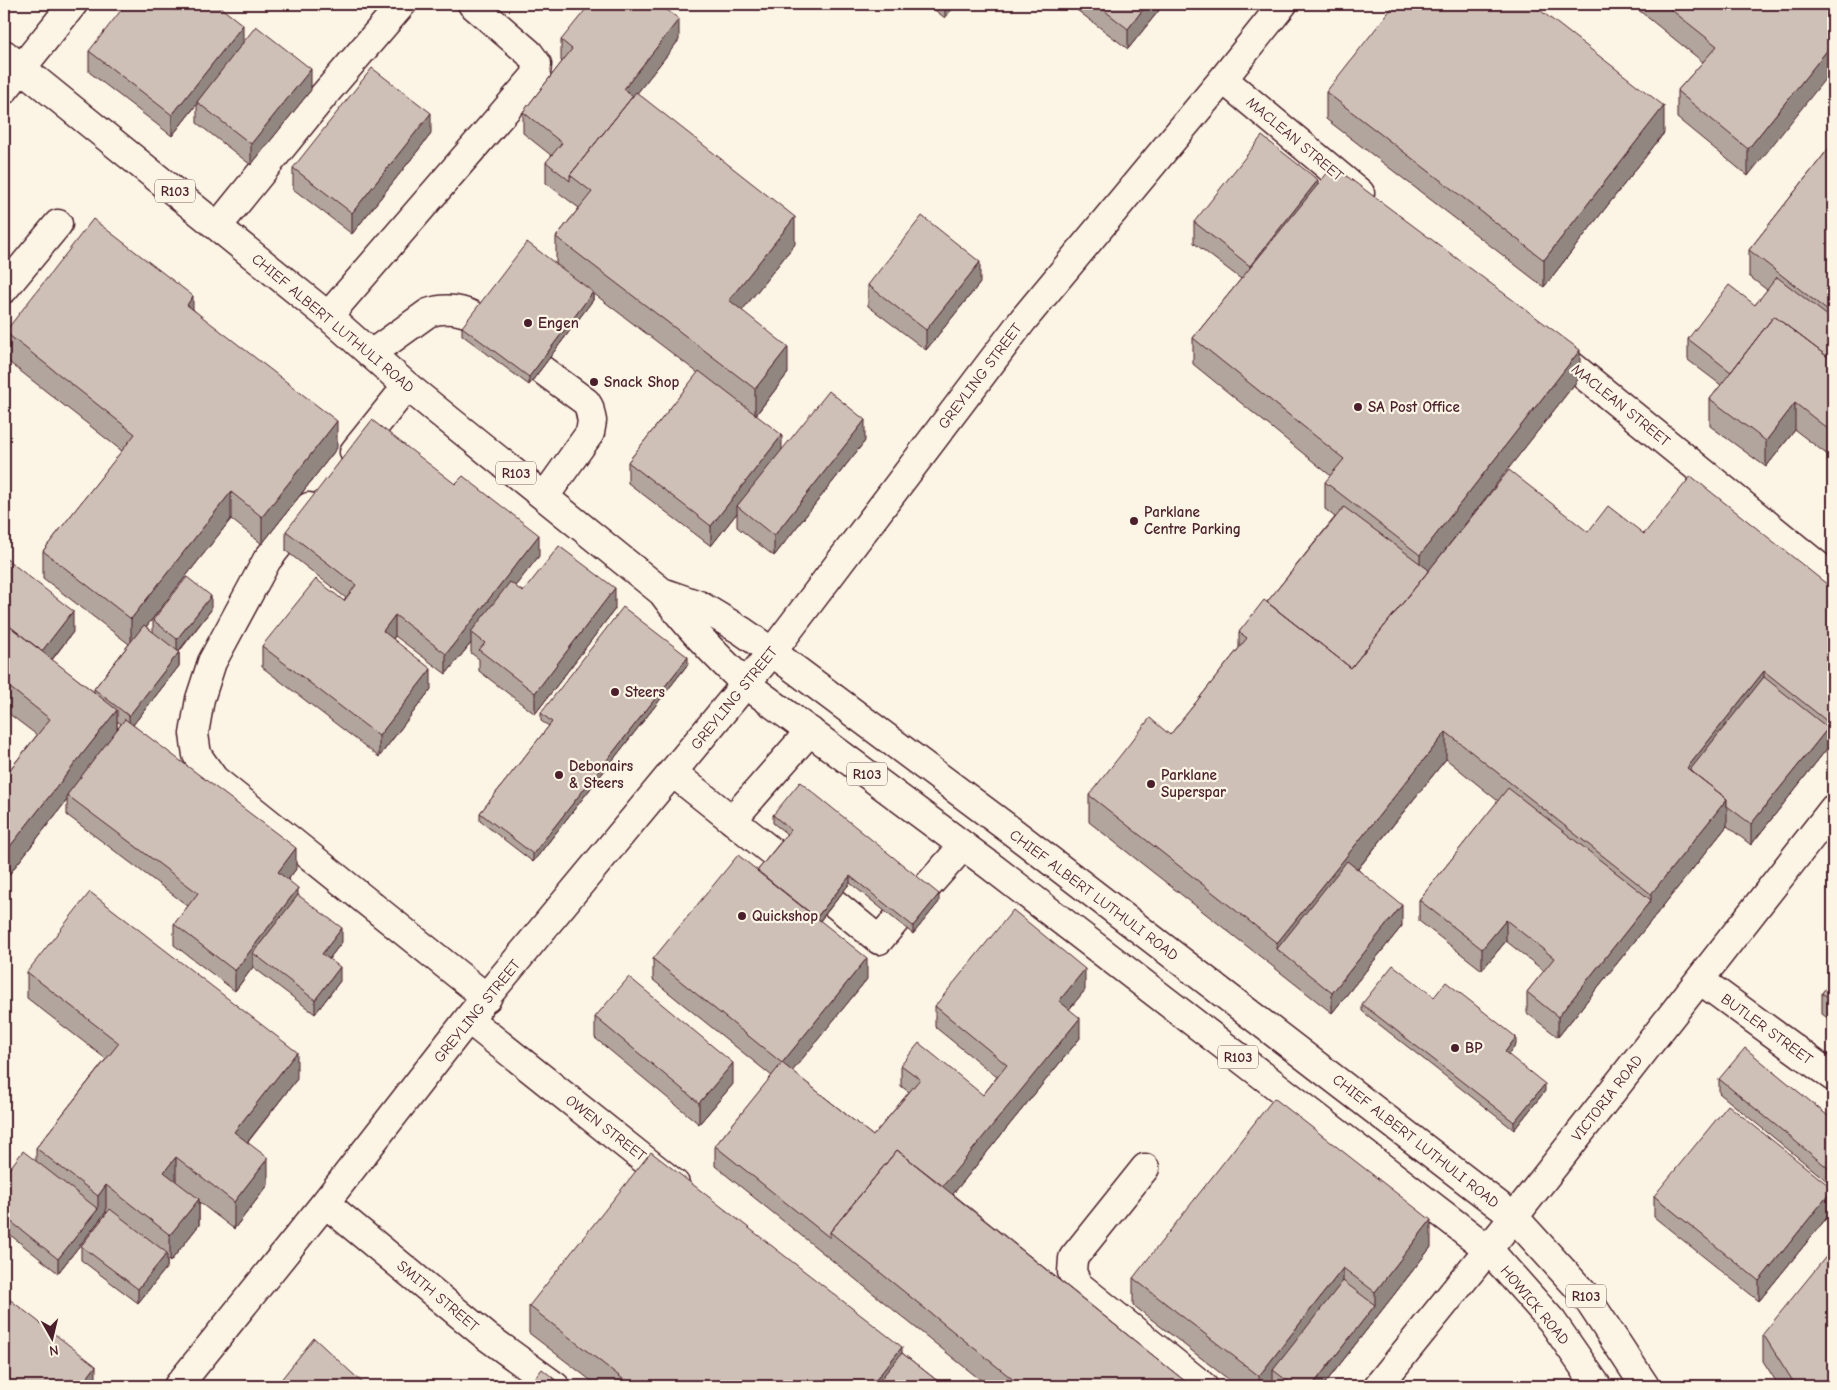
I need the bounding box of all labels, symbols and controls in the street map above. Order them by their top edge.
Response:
street label: MACLEAN STREET [1243,93,1347,185]
road number: R103 [155,180,195,202]
street label: CHIEF ALBERT LUTHULI ROAD [248,250,418,396]
place label: Engen [538,314,579,332]
marker: Engen [522,317,534,329]
street label: GREYLING STREET [934,319,1026,432]
street label: MACLEAN STREET [1568,360,1674,450]
place label: Snack Shop [604,373,680,391]
marker: Snack Shop [588,376,600,388]
place label: SA Post Office [1368,398,1460,416]
marker: SA Post Office [1352,401,1364,413]
road number: R103 [496,462,536,484]
place label: Parklane Centre Parking [1144,503,1241,538]
marker: Parklane Centre Parking [1128,515,1140,527]
street label: GREYLING STREET [687,643,781,753]
place label: Steers [625,683,665,701]
marker: Steers [609,686,621,698]
place label: Debonairs & Steers [569,757,633,792]
road number: R103 [847,762,887,786]
place label: Parklane Superspar [1161,766,1226,801]
marker: Debonairs & Steers [553,769,565,781]
marker: Parklane Superspar [1145,778,1157,790]
street label: CHIEF ALBERT LUTHULI ROAD [1006,826,1182,964]
place label: Quickshop [752,907,818,925]
marker: Quickshop [736,910,748,922]
street label: GREYLING STREET [430,956,524,1066]
street label: BUTLER STREET [1718,990,1816,1068]
place label: BP [1465,1039,1483,1057]
marker: BP [1449,1042,1461,1054]
road number: R103 [1218,1046,1258,1068]
street label: VICTORIA ROAD [1568,1051,1646,1145]
street label: CHIEF ALBERT LUTHULI ROAD [1329,1070,1503,1212]
street label: OWEN STREET [562,1091,650,1165]
street label: SMITH STREET [393,1257,483,1336]
street label: HOWICK ROAD [1497,1262,1573,1348]
road number: R103 [1566,1284,1606,1308]
north arrow [28,1312,78,1362]
text: N [48,1341,59,1359]

